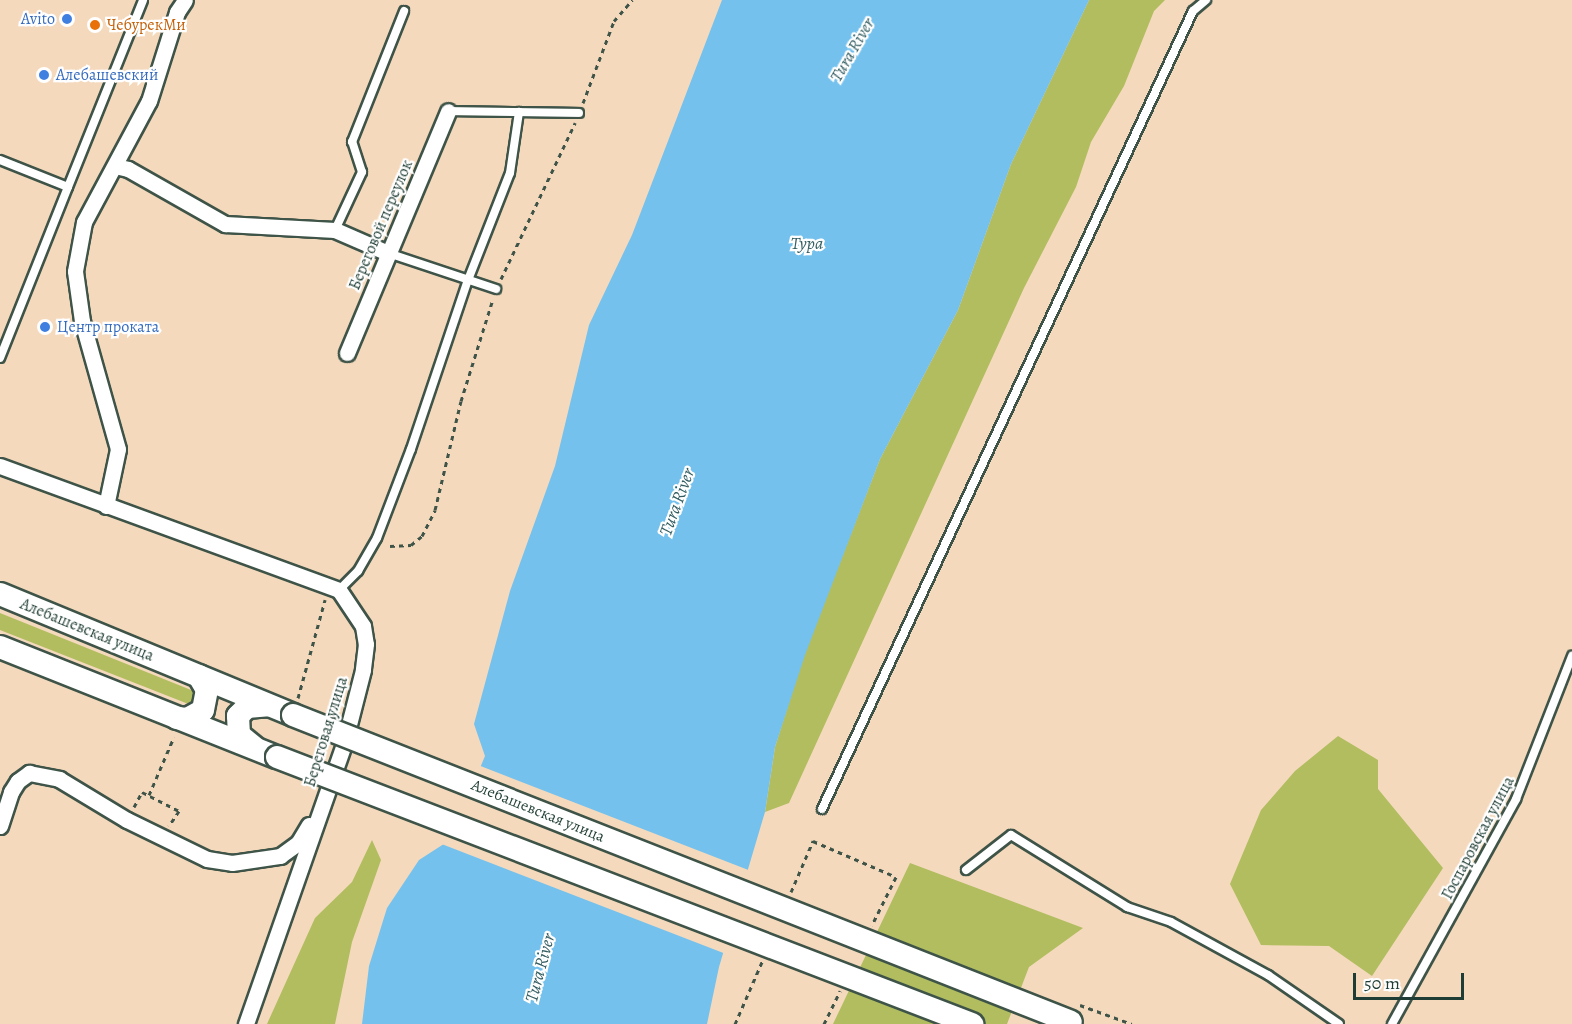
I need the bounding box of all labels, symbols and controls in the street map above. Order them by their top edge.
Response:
place label: Avito [21,9,55,29]
marker: Avito [60,12,74,26]
water label: Tura River [825,14,879,86]
place label: ЧебурекМи [107,15,186,35]
marker: ЧебурекМи [88,18,102,32]
place label: Алебашевский [56,65,158,85]
marker: Алебашевский [37,68,51,82]
street label: Береговой переулок [345,157,417,293]
water label: Тура [791,232,823,254]
place label: Центр проката [57,317,159,337]
marker: Центр проката [38,320,52,334]
water label: Tura River [655,465,699,539]
street label: Алебашевская улица [17,594,157,666]
street label: Береговая улица [300,675,352,789]
street label: Госпаровская улица [1438,773,1518,903]
street label: Алебашевская улица [468,775,608,847]
water label: Tura River [520,931,560,1005]
scale bar [1356,961,1467,999]
text: 50 m [1364,971,1400,995]

